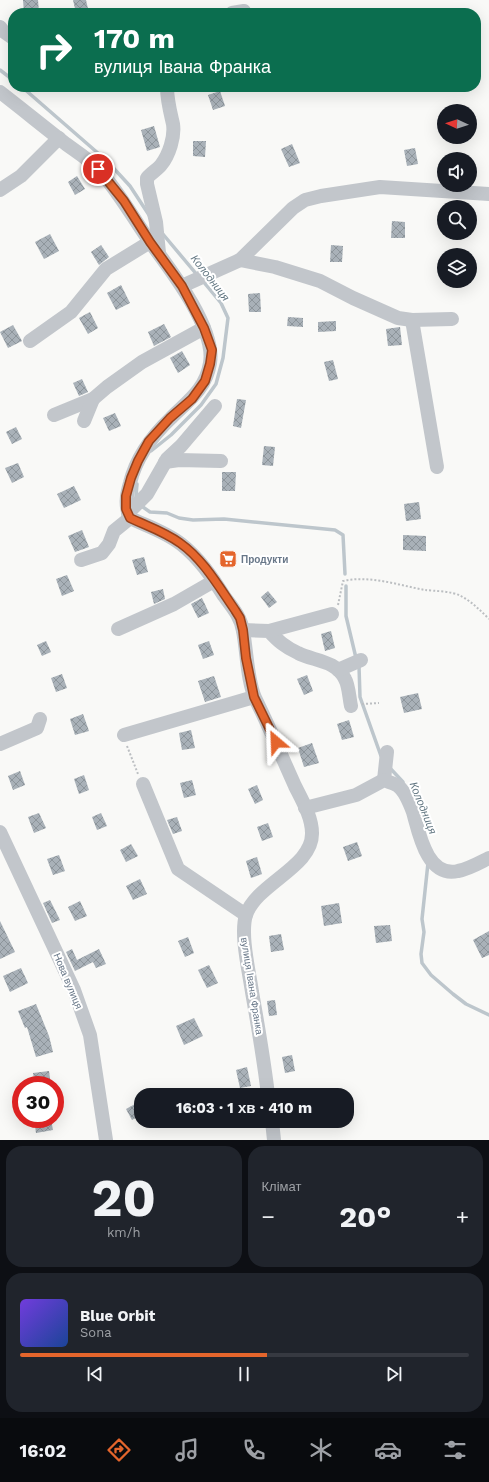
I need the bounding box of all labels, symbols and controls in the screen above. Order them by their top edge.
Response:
text: 170 m [94,22,175,55]
icon: right [28,24,80,76]
text: вулиця Івана Франка [94,56,271,77]
north arrow [437,104,477,144]
map controls [437,104,477,288]
pin [81,152,115,186]
button: sound [437,152,477,192]
icon: arrive [87,158,109,180]
button: search [437,200,477,240]
button: layers [437,248,477,288]
water label: Колодниця [188,252,232,304]
supermarket icon: Продукти [218,549,238,569]
place label: Продукти [241,554,288,565]
position arrow [255,721,297,763]
water label: Колодниця [407,780,439,836]
street label: вулиця Івана Франка [239,937,265,1036]
street label: Нова вулиця [51,952,85,1010]
speed limit sign: 30 [12,1076,64,1128]
text: 16:03 · 1 хв · 410 m [176,1099,312,1117]
text: 20 [92,1168,156,1229]
text: Клімат [262,1179,301,1194]
text: 20° [339,1199,391,1234]
text: − [262,1204,275,1229]
text: + [456,1204,469,1229]
text: km/h [107,1225,141,1240]
text: Blue Orbit [80,1307,155,1325]
text: Sona [80,1325,112,1340]
icon: previous [84,1363,106,1385]
icon: pause [233,1363,255,1385]
icon: next [383,1363,405,1385]
icon: directions [105,1436,133,1464]
icon: music [173,1436,201,1464]
icon: phone [240,1436,268,1464]
icon: climate [307,1436,335,1464]
icon: car [374,1436,402,1464]
icon: filters [441,1436,469,1464]
text: 16:02 [20,1440,66,1461]

